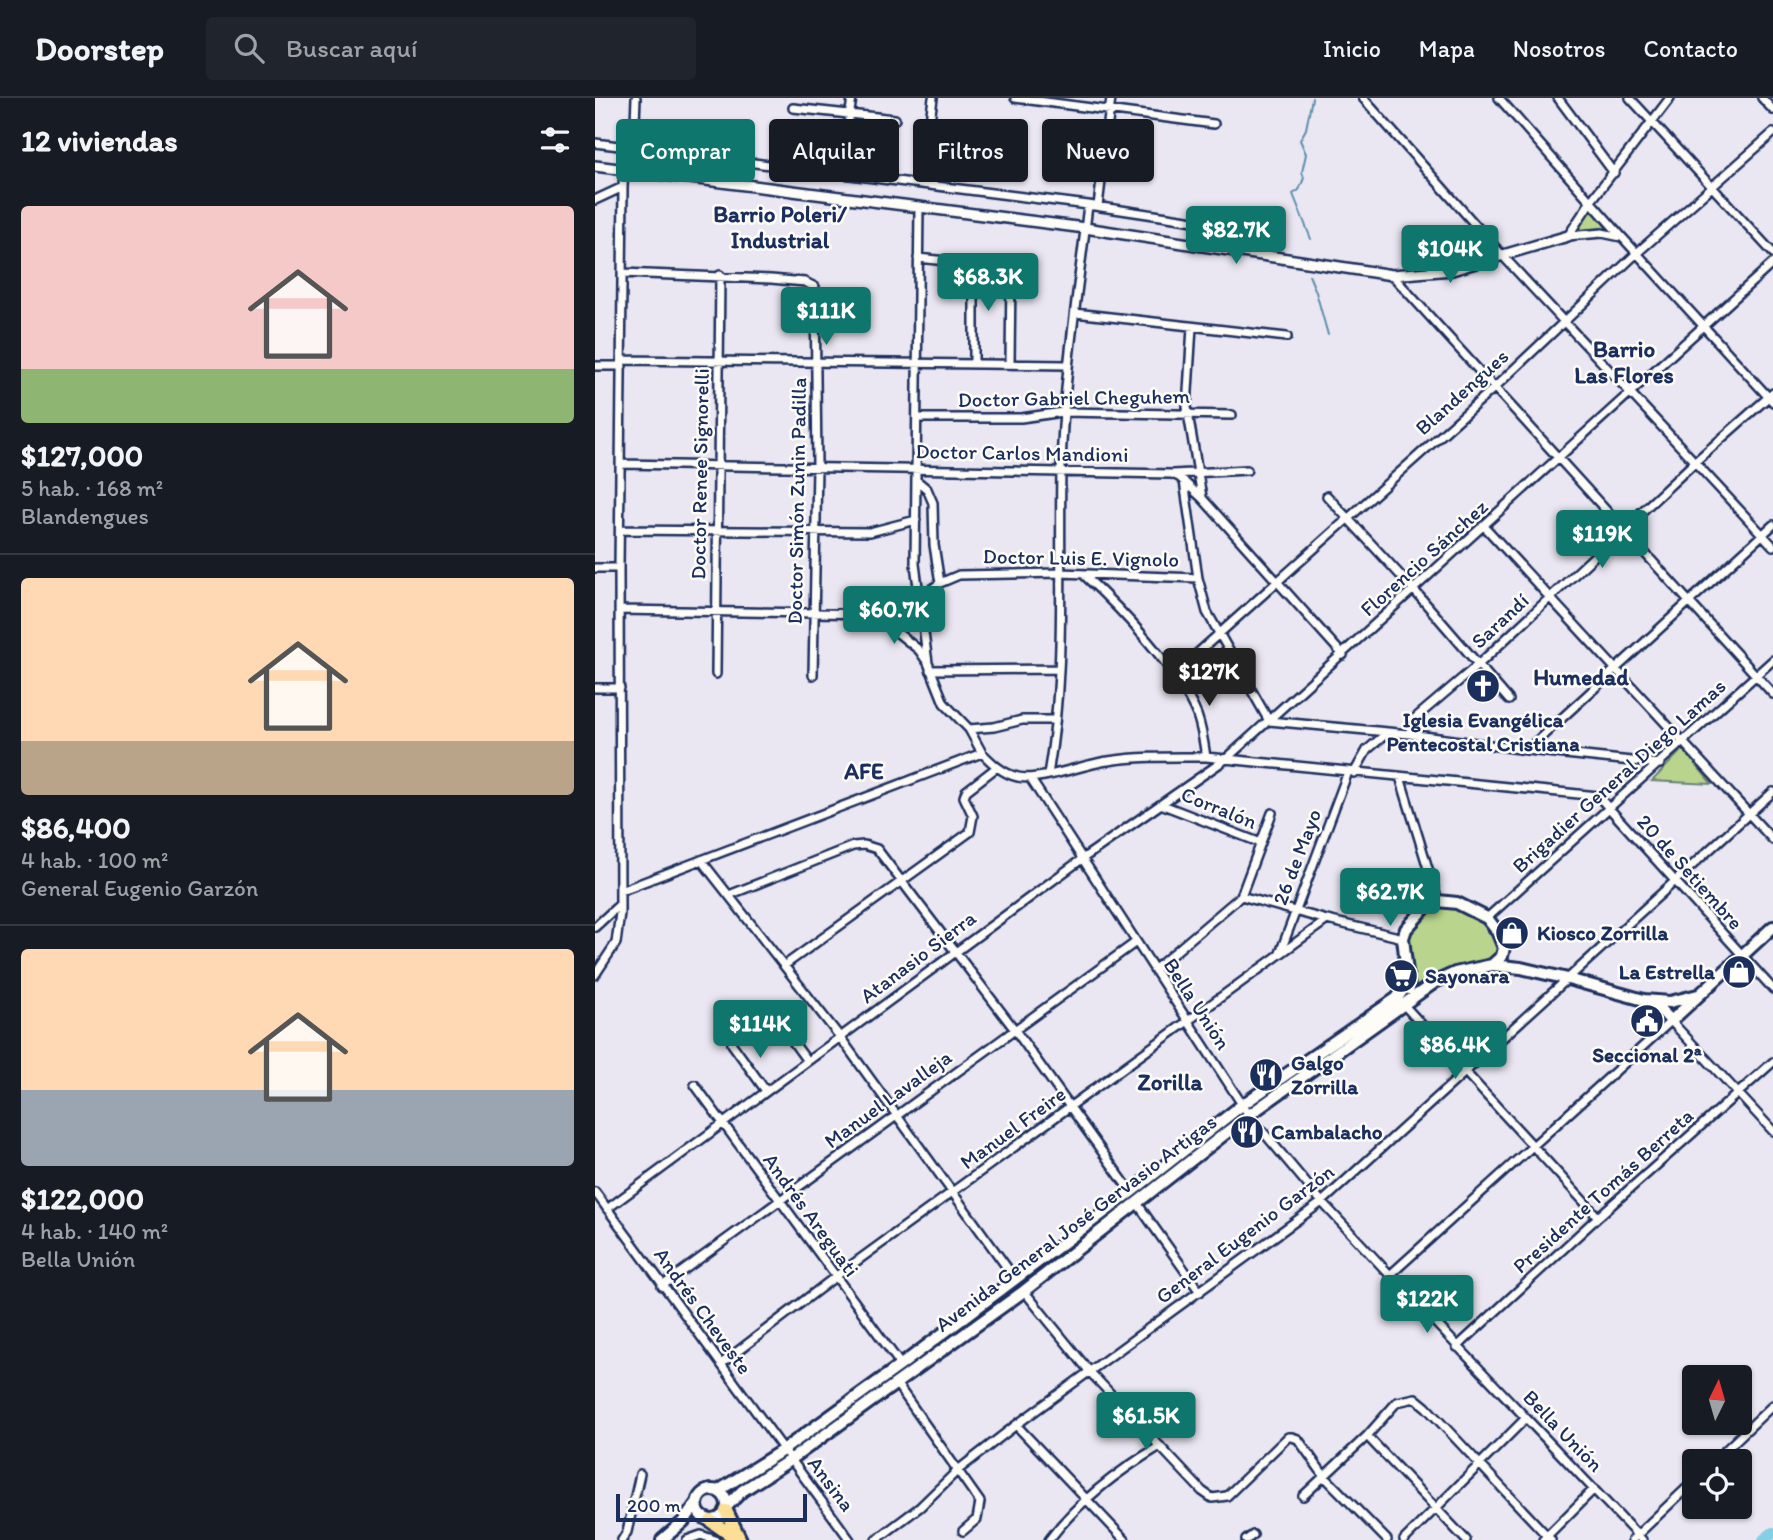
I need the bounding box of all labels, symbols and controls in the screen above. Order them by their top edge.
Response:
search box [206,17,696,80]
text: Doorstep [35,29,164,68]
icon: search [230,29,268,67]
text: Buscar aquí [286,32,417,64]
text: Inicio [1323,34,1381,63]
text: Mapa [1419,34,1475,63]
text: Nosotros [1513,34,1605,63]
text: Contacto [1643,34,1738,63]
chip: Comprar [616,119,755,182]
chip: Alquilar [769,119,899,182]
chip: Filtros [913,119,1028,182]
chip: Nuevo [1042,119,1154,182]
icon: filters [536,121,574,159]
text: 12 viviendas [21,122,178,159]
district label: Barrio Poleri/ Industrial [713,200,847,254]
pin: $82.7K [1179,206,1293,266]
text: $82.7K [1202,215,1270,243]
pin: $104K [1401,226,1499,285]
text: $104K [1417,234,1483,262]
icon: home [235,251,361,377]
pin: $68.3K [931,254,1045,313]
text: $68.3K [953,262,1023,290]
pin: $111K [777,288,875,347]
text: $111K [797,296,855,324]
district label: Barrio Las Flores [1574,335,1674,389]
street label: Blandengues [1410,343,1513,440]
street label: Doctor Renee Signorelli [685,368,714,580]
street label: Doctor Simón Zunin Padilla [782,377,811,625]
street label: Doctor Gabriel Cheguhem [958,383,1191,412]
text: $127,000 [21,437,143,474]
street label: Doctor Carlos Mandioni [915,438,1129,467]
text: 5 hab. · 168 m² [21,474,163,502]
street label: Florencio Sánchez [1355,494,1493,621]
text: Blandengues [21,502,149,530]
pin: $119K [1553,510,1651,570]
text: $119K [1572,519,1632,547]
street label: Doctor Luis E. Vignolo [983,543,1179,572]
pin: $60.7K [837,587,951,646]
street label: Sarandí [1466,587,1534,653]
text: $60.7K [859,595,929,623]
icon: home [235,623,361,749]
pin: $127K [1160,648,1258,708]
text: $127K [1179,657,1239,685]
district label: Humedad [1533,663,1629,691]
church icon: Iglesia Evangélica Pentecostal Cristiana [1464,667,1502,705]
street label: Brigadier General Diego Lamas [1507,673,1730,878]
place label: Iglesia Evangélica Pentecostal Cristiana [1386,707,1580,756]
district label: AFE [843,757,884,785]
street label: Corralón [1178,781,1261,834]
street label: 26 de Mayo [1267,805,1326,908]
text: $86,400 [21,809,131,846]
street label: 20 de Setiembre [1632,809,1749,934]
text: 4 hab. · 100 m² [21,846,169,874]
pin: $62.7K [1333,868,1447,928]
text: General Eugenio Garzón [21,874,258,902]
text: $62.7K [1356,877,1424,905]
street label: Atanasio Sierra [855,905,981,1008]
shop icon: Kiosco Zorrilla [1493,914,1531,952]
place label: Kiosco Zorrilla [1537,920,1669,945]
street label: Bella Unión [1159,953,1236,1054]
shop icon: La Estrella [1720,953,1758,991]
supermarket icon: Sayonara [1382,957,1420,995]
place label: La Estrella [1619,959,1716,984]
place label: Sayonara [1425,963,1510,989]
icon: home [235,994,361,1120]
pin: $114K [711,1000,809,1060]
public building icon: Seccional 2ª [1628,1002,1666,1040]
text: $114K [729,1009,791,1037]
pin: $86.4K [1398,1021,1512,1081]
text: $86.4K [1420,1030,1490,1058]
place label: Seccional 2ª [1592,1042,1702,1067]
street label: Manuel Lavalleja [819,1044,956,1153]
place label: Galgo Zorrilla [1291,1050,1359,1099]
restaurant icon: Galgo Zorrilla [1247,1056,1285,1094]
district label: Zorilla [1138,1068,1203,1096]
street label: Manuel Freire [955,1081,1070,1174]
street label: Presidente Tomás Berreta [1507,1103,1698,1278]
street label: Avenida General José Gervasio Artigas [930,1109,1221,1337]
restaurant icon: Cambalacho [1228,1113,1266,1151]
place label: Cambalacho [1271,1119,1383,1144]
street label: Andrés Areguati [758,1148,865,1281]
street label: General Eugenio Garzón [1151,1158,1339,1309]
text: $122,000 [21,1180,144,1217]
text: 4 hab. · 140 m² [21,1217,168,1245]
street label: Andrés Cheveste [649,1243,758,1379]
text: Bella Unión [21,1245,135,1273]
pin: $122K [1378,1276,1476,1335]
text: $122K [1396,1284,1458,1312]
north arrow [1682,1365,1752,1435]
map controls [1682,1365,1752,1519]
street label: Bella Unión [1518,1384,1609,1477]
pin: $61.5K [1089,1392,1203,1452]
text: $61.5K [1113,1401,1179,1429]
button: locate [1682,1449,1752,1519]
street label: Ansina [803,1451,860,1516]
scale bar [616,1491,807,1523]
text: 200 m [627,1494,681,1517]

